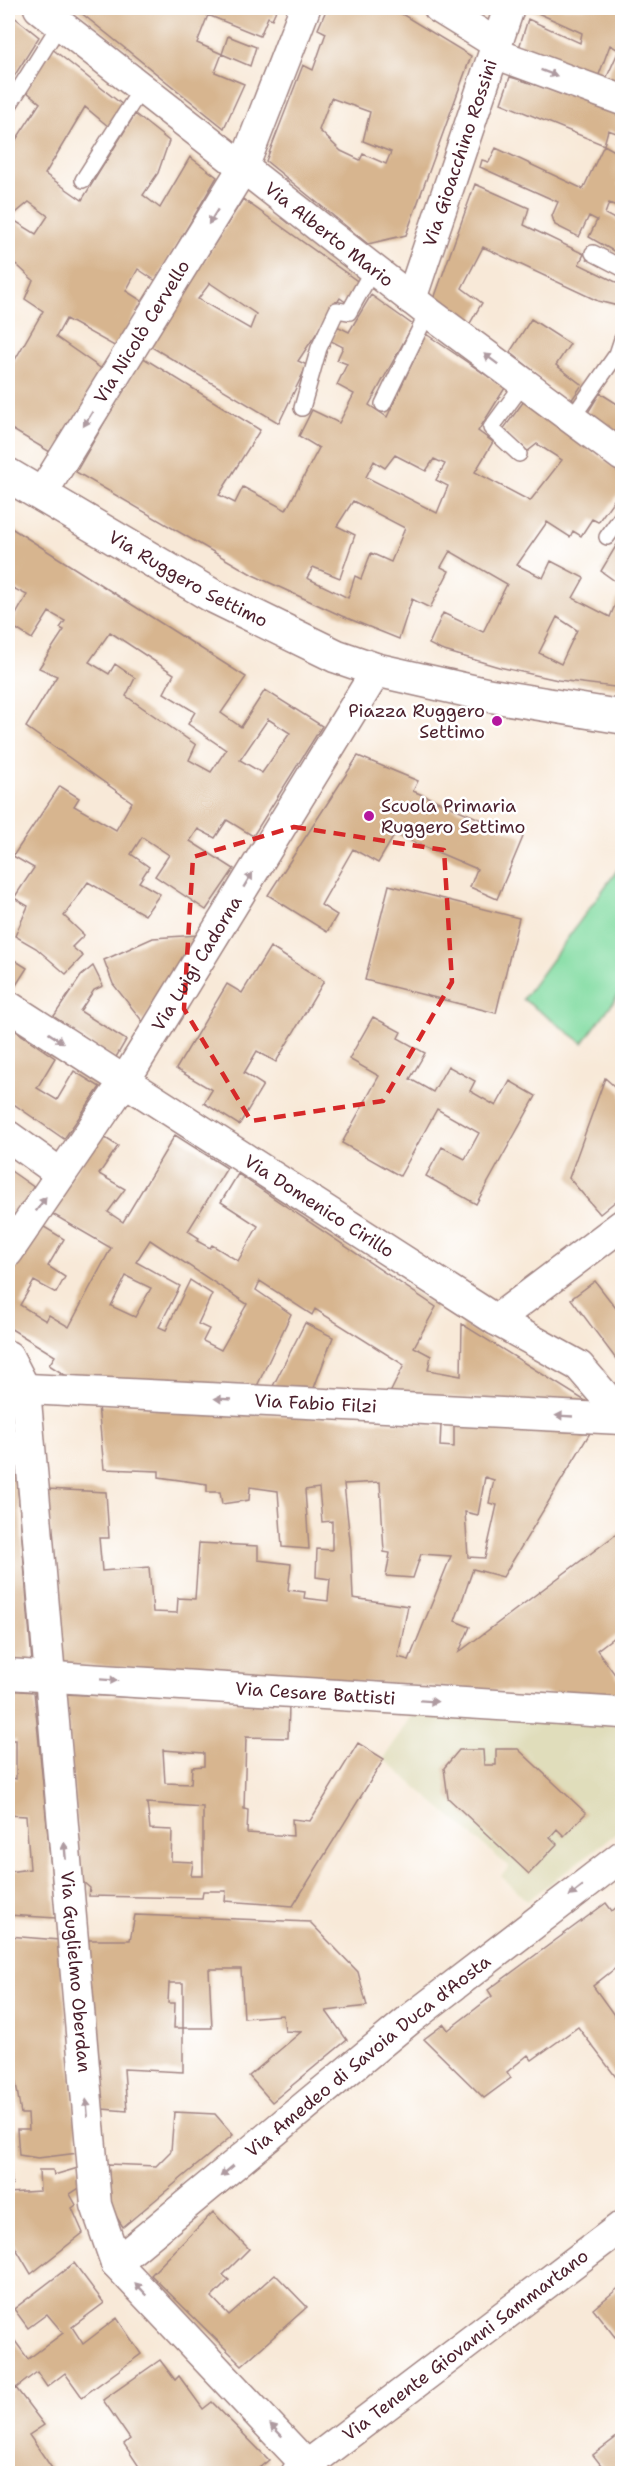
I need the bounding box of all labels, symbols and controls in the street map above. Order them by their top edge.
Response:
street label: Via Gioacchino Rossini [417,56,503,250]
one-way arrow [540,68,558,78]
street label: Via Alberto Mario [260,177,398,293]
one-way arrow [207,209,218,225]
street label: Via Nicolò Cervello [88,255,195,408]
one-way arrow [484,353,499,365]
one-way arrow [83,411,94,427]
street label: Via Ruggero Settimo [104,525,272,633]
place label: Piazza Ruggero Settimo [348,699,485,744]
marker: Piazza Ruggero Settimo [490,714,504,728]
place label: Scuola Primaria Ruggero Settimo [381,794,525,839]
marker: Scuola Primaria Ruggero Settimo [362,809,376,823]
one-way arrow [242,872,253,889]
street label: Via Luigi Cadorna [146,891,248,1036]
one-way arrow [48,1032,64,1044]
street label: Via Domenico Cirillo [240,1149,399,1263]
one-way arrow [35,1196,47,1212]
street label: Via Fabio Filzi [254,1388,377,1419]
one-way arrow [213,1394,232,1403]
one-way arrow [555,1412,574,1421]
one-way arrow [99,1675,118,1685]
street label: Via Cesare Battisti [234,1676,396,1711]
one-way arrow [420,1696,439,1705]
one-way arrow [60,1841,70,1860]
street label: Via Guglielmo Oberdan [55,1870,96,2073]
one-way arrow [568,1885,584,1898]
street label: Via Amedeo di Savoia Duca d'Aosta [240,1949,496,2163]
one-way arrow [82,2099,92,2118]
one-way arrow [219,2164,235,2177]
street label: Via Tenente Giovanni Sammartano [338,2244,593,2446]
one-way arrow [135,2282,149,2296]
one-way arrow [269,2424,283,2438]

